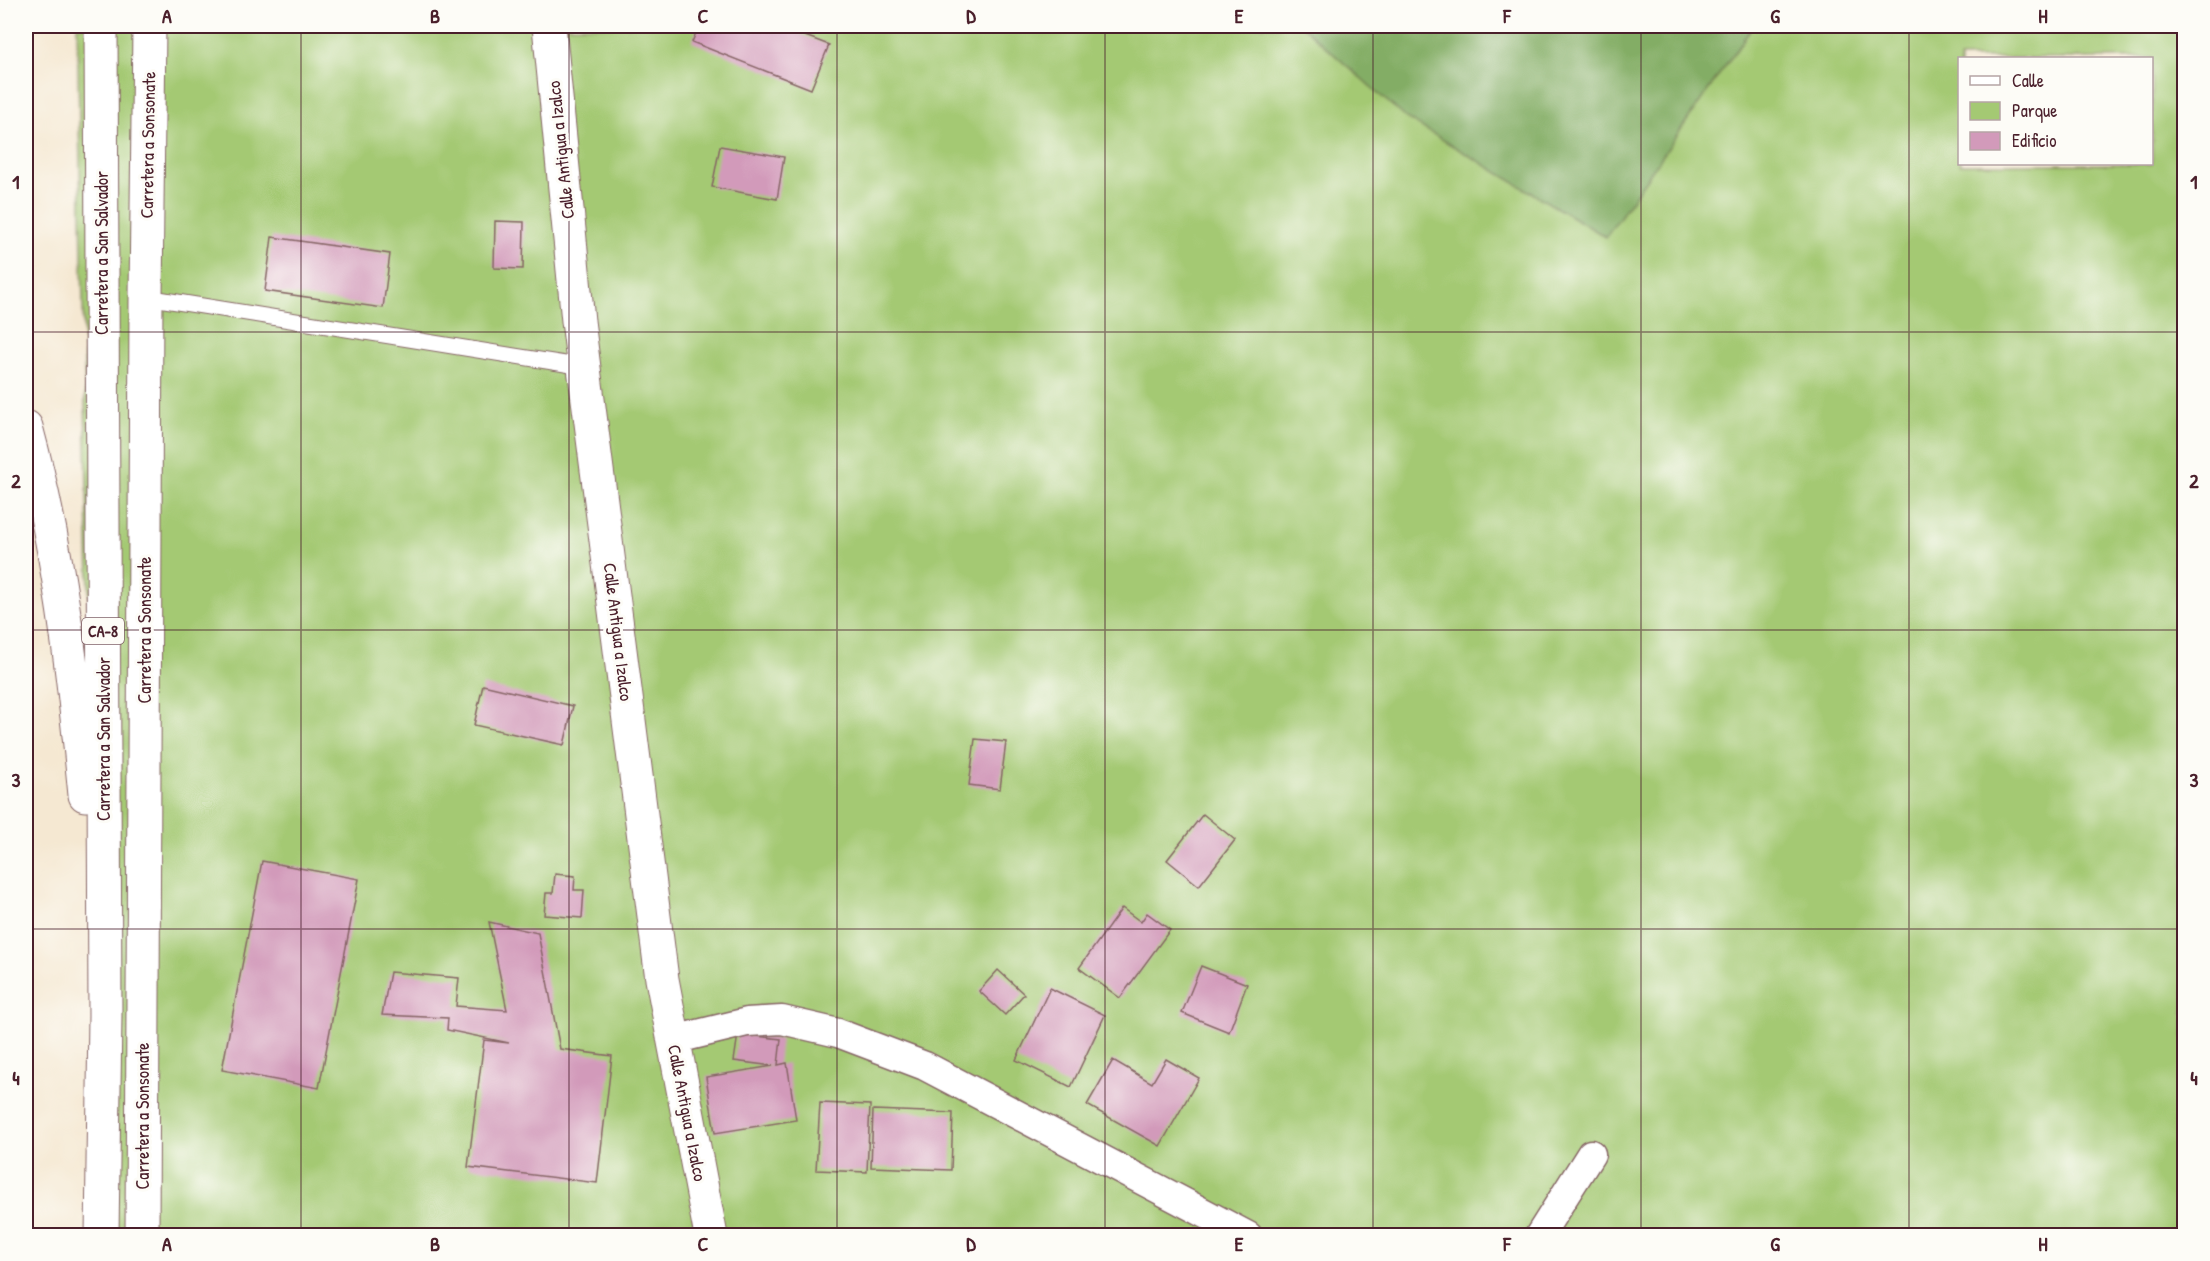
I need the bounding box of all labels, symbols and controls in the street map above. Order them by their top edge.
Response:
text: A [162,2,172,29]
text: B [430,2,440,29]
text: C [698,2,709,29]
text: D [966,2,976,29]
text: E [1235,2,1244,29]
text: F [1502,2,1512,29]
text: G [1770,2,1780,29]
text: H [2038,2,2048,29]
legend [1958,57,2153,165]
text: Calle [2012,68,2044,93]
street label: Carretera a Sonsonate [134,71,161,219]
street label: Calle Antigua a Izalco [541,80,580,220]
text: Parque [2012,98,2057,123]
text: Edificio [2012,128,2056,153]
text: 1 [12,168,20,195]
text: 1 [2190,168,2198,195]
street label: Carretera a San Salvador [89,171,114,335]
text: 2 [11,467,21,494]
text: 2 [2189,467,2199,494]
street label: Carretera a Sonsonate [132,556,157,704]
street label: Calle Antigua a Izalco [598,562,639,702]
road number: CA-8 [82,618,124,644]
street label: Carretera a San Salvador [91,657,116,821]
text: 3 [12,766,21,793]
text: 3 [2190,766,2199,793]
street label: Carretera a Sonsonate [130,1042,155,1190]
street label: Calle Antigua a Izalco [662,1042,713,1183]
text: 4 [12,1064,20,1091]
text: 4 [2190,1064,2198,1091]
text: A [162,1230,172,1257]
text: B [430,1230,440,1257]
text: C [698,1230,709,1257]
text: D [966,1230,976,1257]
text: E [1235,1230,1244,1257]
text: F [1502,1230,1512,1257]
text: G [1770,1230,1780,1257]
text: H [2038,1230,2048,1257]

